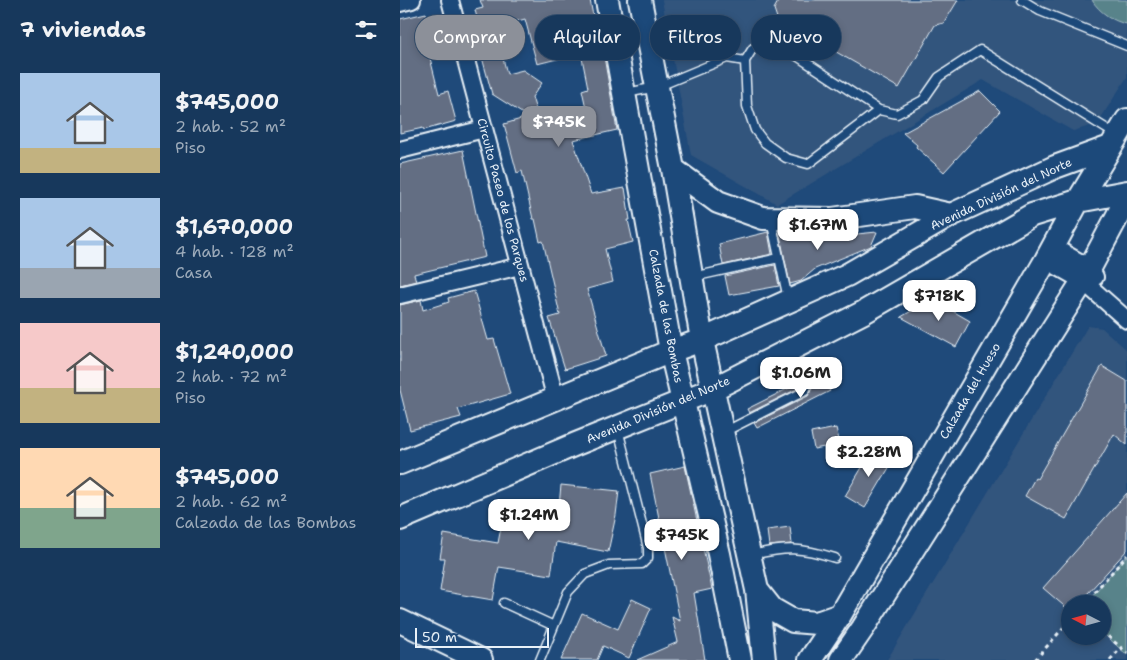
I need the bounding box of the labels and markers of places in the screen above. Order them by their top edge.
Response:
pin: $745K [524,106,594,148]
pin: $1.67M [777,208,859,251]
pin: $718K [904,280,974,322]
pin: $1.06M [760,356,842,399]
pin: $2.28M [828,436,910,478]
pin: $1.24M [488,498,570,541]
pin: $745K [647,518,717,561]

